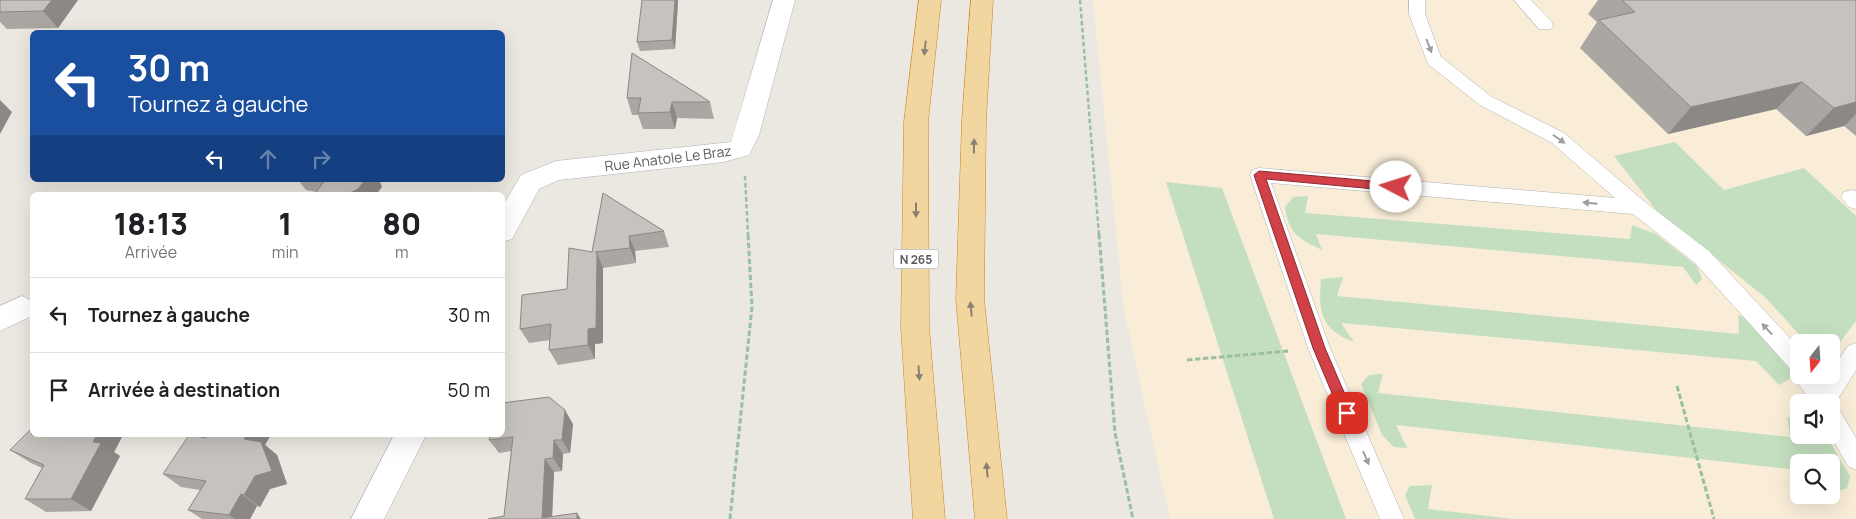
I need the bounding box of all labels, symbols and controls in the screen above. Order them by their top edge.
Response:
one-way arrow [1426,39,1433,54]
one-way arrow [921,41,929,57]
text: 30 m [128,44,210,92]
icon: left [45,50,110,115]
text: Tournez à gauche [128,89,308,119]
one-way arrow [1552,134,1566,144]
one-way arrow [970,138,978,154]
street label: Rue Anatole Le Braz [604,141,732,175]
icon: left [201,145,229,173]
icon: ahead [254,145,282,173]
icon: right [307,145,335,173]
position arrow [1369,160,1421,212]
one-way arrow [1581,199,1597,207]
text: 18:13 [114,203,188,244]
text: 1 [278,203,292,244]
text: 80 [382,203,421,244]
one-way arrow [912,203,920,219]
text: Arrivée [125,241,177,263]
text: min [272,241,299,263]
text: m [395,241,409,263]
road number: N 265 [894,250,938,268]
one-way arrow [967,300,975,316]
icon: left [45,301,73,329]
text: Tournez à gauche [88,302,250,328]
text: 30 m [448,302,490,328]
one-way arrow [1761,323,1773,335]
north arrow [1790,334,1840,384]
map controls [1790,334,1840,504]
one-way arrow [915,365,923,381]
icon: arrive [45,376,73,404]
text: Arrivée à destination [88,377,280,403]
text: 50 m [448,377,490,403]
pin [1326,392,1368,434]
button: sound [1790,394,1840,444]
icon: arrive [1333,399,1361,427]
one-way arrow [1362,451,1370,465]
button: search [1790,454,1840,504]
one-way arrow [982,462,990,478]

